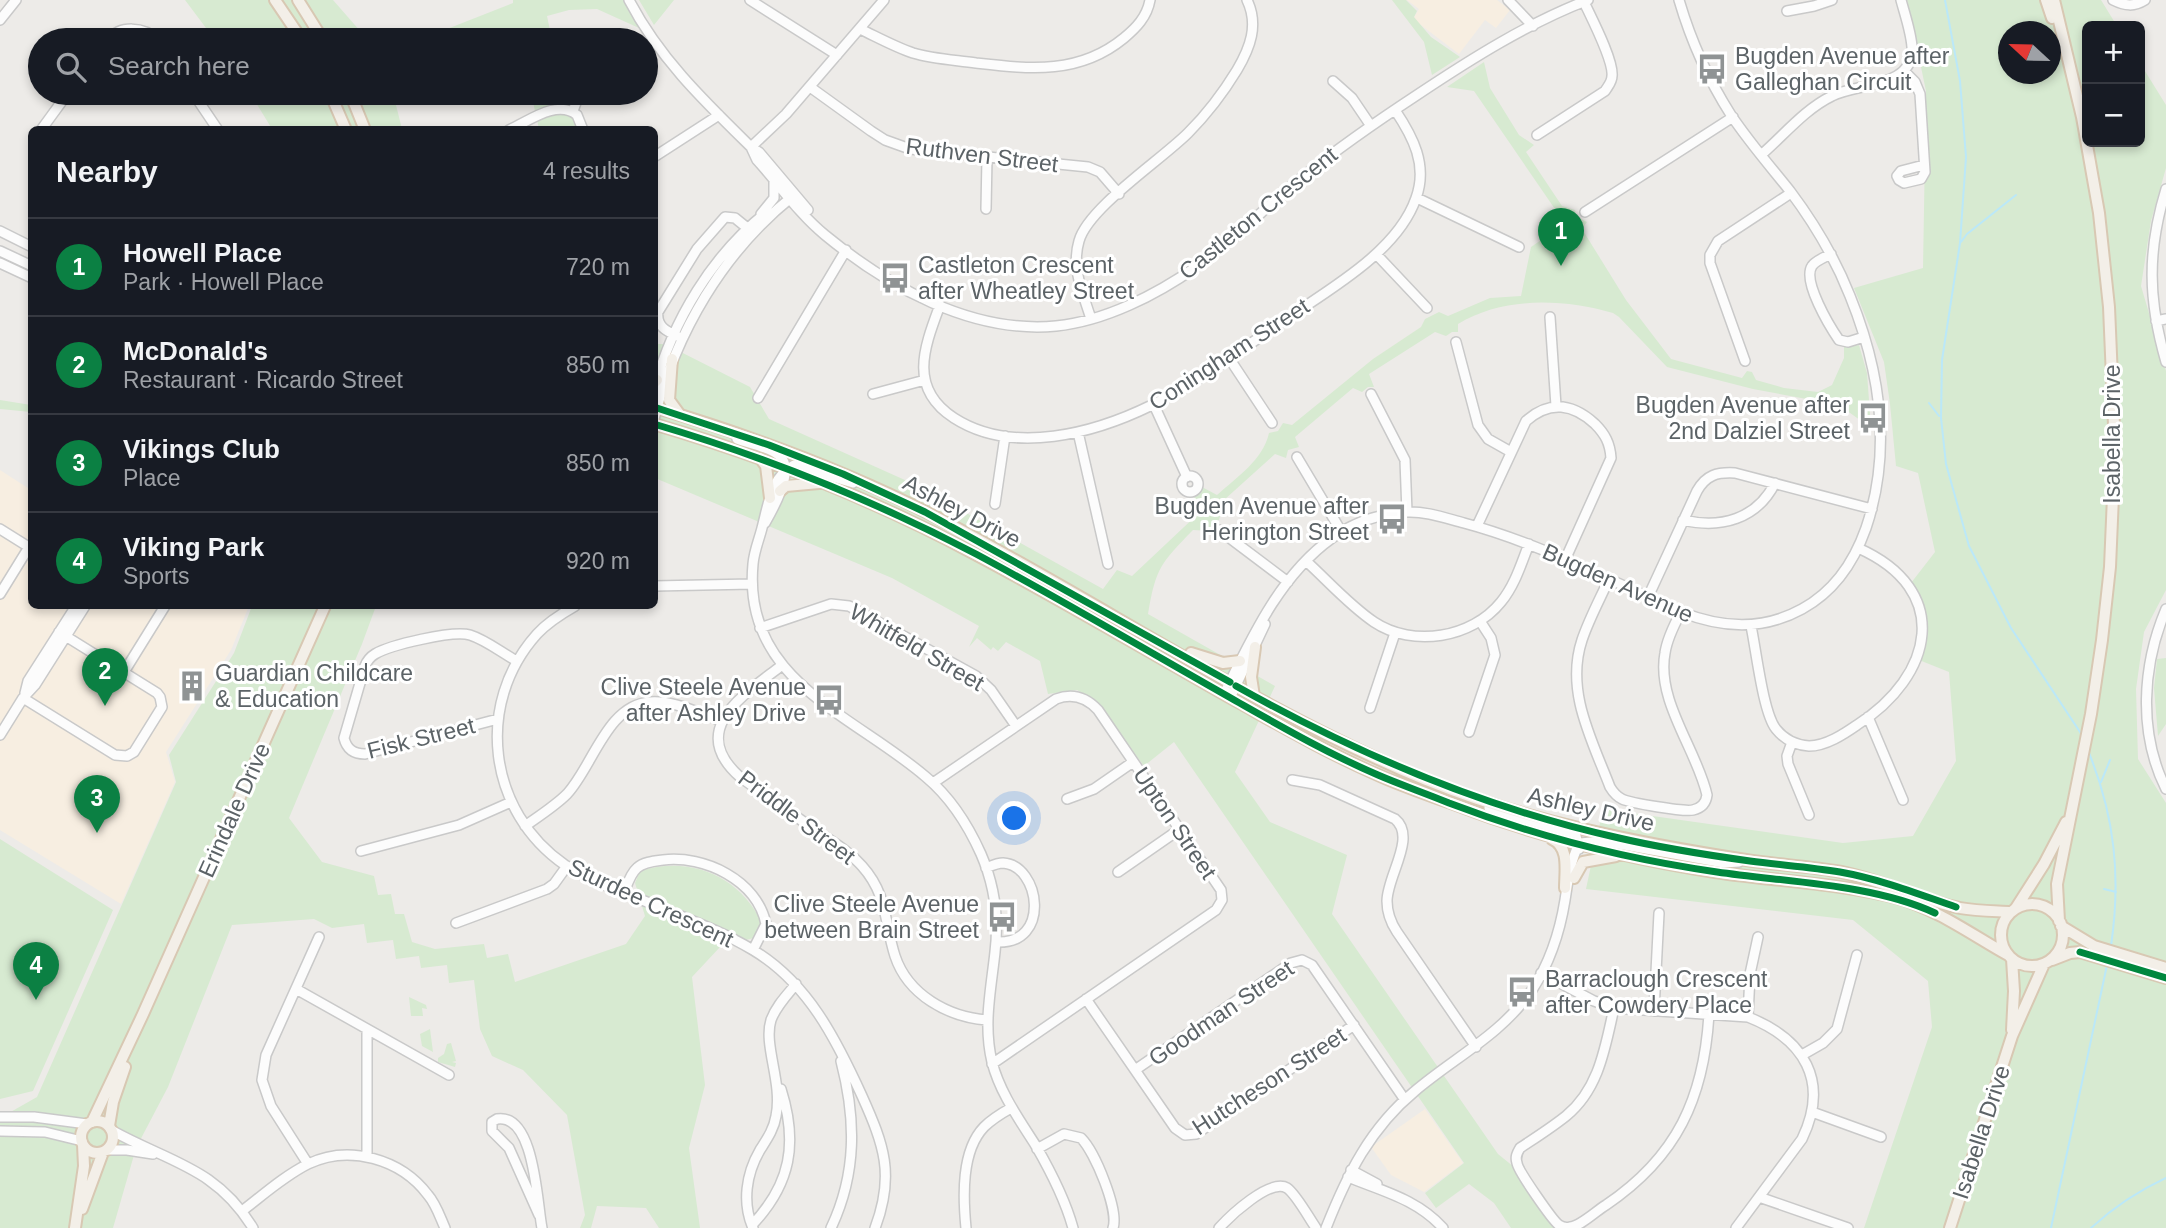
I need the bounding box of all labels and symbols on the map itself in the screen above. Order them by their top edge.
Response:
north arrow [1998,21,2061,84]
place label: Bugden Avenue after Galleghan Circuit [1735,43,1950,95]
bus stop icon: Bugden Avenue after Galleghan Circuit [1695,52,1729,86]
street label: Ruthven Street [904,133,1060,177]
street label: Castleton Crescent [1174,141,1343,285]
pin: 1 [1538,208,1584,266]
place label: Castleton Crescent after Wheatley Street [918,252,1135,304]
bus stop icon: Castleton Crescent after Wheatley Street [878,261,912,295]
street label: Coningham Street [1144,292,1314,415]
street label: Isabella Drive [2099,364,2125,504]
place label: Bugden Avenue after 2nd Dalziel Street [1636,392,1851,444]
bus stop icon: Bugden Avenue after 2nd Dalziel Street [1856,401,1890,435]
street label: Ashley Drive [899,469,1025,553]
place label: Bugden Avenue after Herington Street [1155,493,1370,545]
bus stop icon: Bugden Avenue after Herington Street [1375,502,1409,536]
street label: Bugden Avenue [1539,538,1697,628]
street label: Whitfeld Street [845,598,989,696]
pin: 2 [82,648,128,706]
place label: Guardian Childcare & Education [215,660,413,712]
building icon: Guardian Childcare & Education [175,669,209,703]
place label: Clive Steele Avenue after Ashley Drive [601,674,806,726]
bus stop icon: Clive Steele Avenue after Ashley Drive [812,683,846,717]
street label: Fisk Street [365,712,478,764]
street label: Erindale Drive [193,739,275,881]
street label: Upton Street [1128,762,1222,884]
street label: Priddle Street [734,765,861,870]
pin: 3 [74,775,120,833]
street label: Ashley Drive [1525,782,1657,836]
your location [997,801,1031,835]
street label: Sturdee Crescent [564,853,738,953]
place label: Clive Steele Avenue between Brain Street [764,891,980,943]
bus stop icon: Clive Steele Avenue between Brain Street [985,900,1019,934]
pin: 4 [13,942,59,1000]
street label: Goodman Street [1144,955,1299,1071]
place label: Barraclough Crescent after Cowdery Place [1545,966,1768,1018]
bus stop icon: Barraclough Crescent after Cowdery Place [1505,975,1539,1009]
street label: Hutcheson Street [1187,1021,1351,1140]
street label: Isabella Drive [1947,1062,2015,1202]

